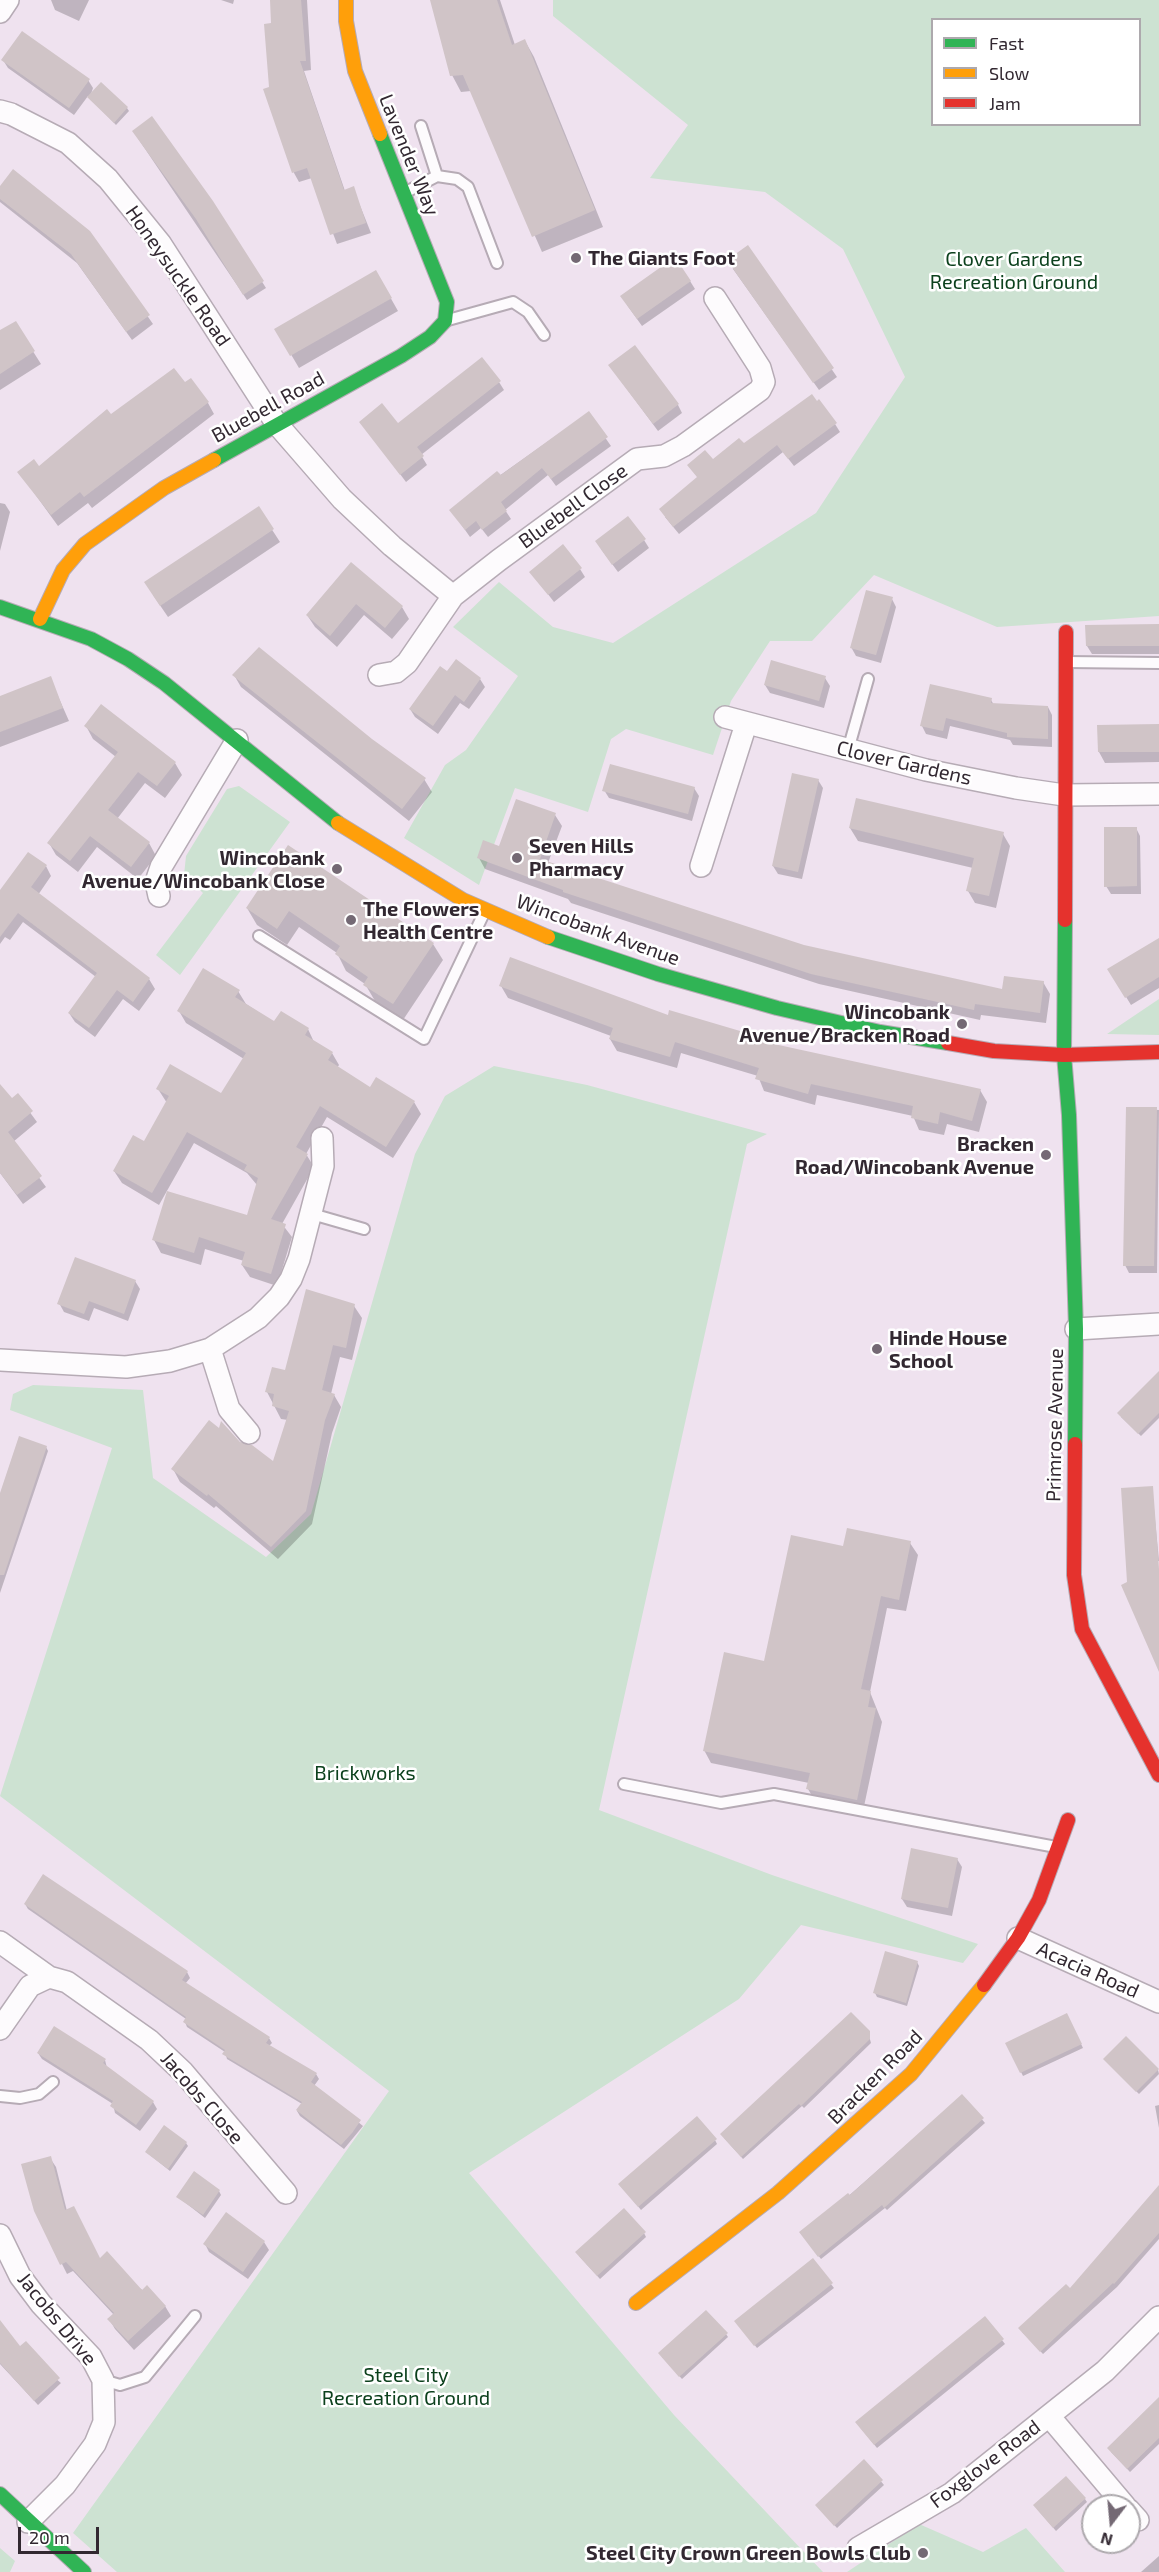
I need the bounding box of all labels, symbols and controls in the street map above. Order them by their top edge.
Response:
legend [931,18,1141,126]
text: Fast [989,32,1024,54]
text: Slow [989,62,1029,84]
street label: Lavender Way [374,91,444,219]
text: Jam [989,92,1021,114]
street label: Honeysuckle Road [120,201,236,351]
place label: The Giants Foot [588,246,735,270]
park label: Clover Gardens Recreation Ground [930,247,1098,294]
marker: The Giants Foot [569,251,583,265]
street label: Bluebell Road [208,366,328,448]
street label: Bluebell Close [514,459,632,553]
street label: Clover Gardens [834,736,974,790]
place label: Seven Hills Pharmacy [529,834,634,881]
place label: Wincobank Avenue/Wincobank Close [82,846,325,893]
marker: Seven Hills Pharmacy [510,851,524,865]
marker: Wincobank Avenue/Wincobank Close [330,862,344,876]
street label: Wincobank Avenue [513,889,683,971]
place label: The Flowers Health Centre [363,897,493,944]
marker: The Flowers Health Centre [344,913,358,927]
place label: Wincobank Avenue/Bracken Road [740,1000,950,1047]
marker: Wincobank Avenue/Bracken Road [955,1017,969,1031]
place label: Bracken Road/Wincobank Avenue [795,1132,1034,1179]
marker: Bracken Road/Wincobank Avenue [1039,1148,1053,1162]
place label: Hinde House School [889,1326,1007,1373]
marker: Hinde House School [870,1342,884,1356]
street label: Primrose Avenue [1042,1348,1068,1502]
park label: Brickworks [314,1761,416,1785]
street label: Acacia Road [1033,1937,1143,2003]
street label: Bracken Road [823,2025,927,2129]
street label: Jacobs Close [155,2047,249,2149]
street label: Jacobs Drive [12,2268,102,2370]
park label: Steel City Recreation Ground [322,2363,490,2410]
street label: Foxglove Road [925,2415,1045,2513]
north arrow [1081,2494,1141,2554]
scale bar [21,2515,102,2553]
text: 20 m [29,2526,70,2548]
text: N [1098,2529,1115,2551]
place label: Steel City Crown Green Bowls Club [586,2541,911,2565]
marker: Steel City Crown Green Bowls Club [916,2546,930,2560]

